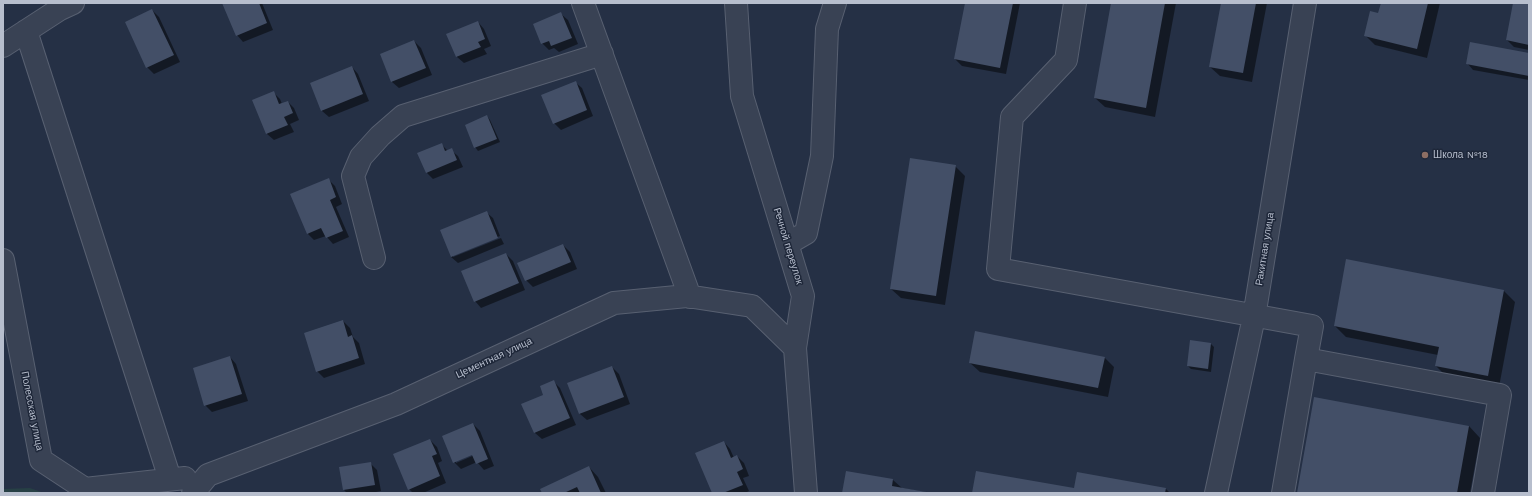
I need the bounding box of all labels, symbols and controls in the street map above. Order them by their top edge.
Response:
place label: Школа №18 [1433,149,1488,161]
marker: Школа №18 [1420,150,1430,160]
street label: Речной переулок [771,206,805,286]
street label: Ракитная улица [1253,212,1277,286]
street label: Цементная улица [454,335,534,381]
street label: Полесская улица [18,370,46,452]

